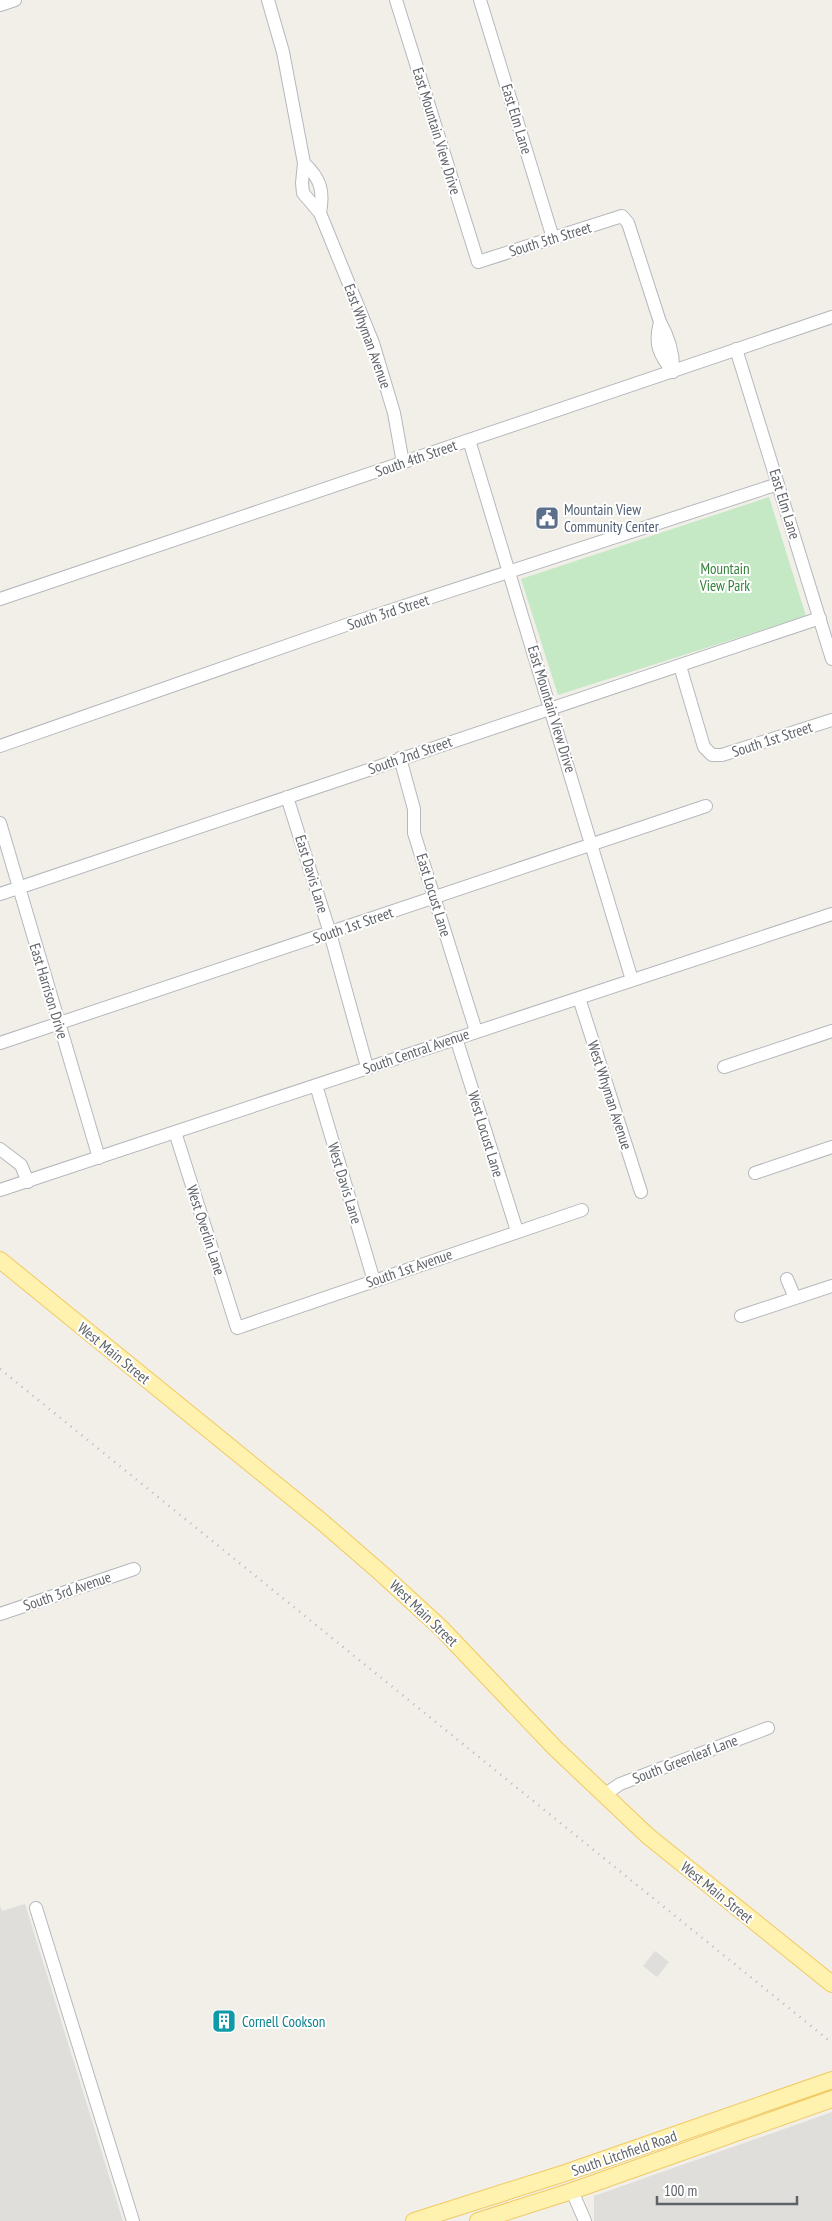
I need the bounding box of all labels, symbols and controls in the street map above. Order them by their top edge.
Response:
street label: East Mountain View Drive [409,65,465,197]
street label: East Elm Lane [497,82,537,156]
street label: South 5th Street [507,217,593,261]
street label: East Whyman Avenue [340,281,396,391]
street label: South 4th Street [373,435,459,481]
street label: East Elm Lane [765,467,805,541]
place label: Mountain View Community Center [564,500,660,536]
public building icon: Mountain View Community Center [534,505,560,531]
park label: Mountain View Park [699,559,750,595]
street label: South 3rd Street [345,590,431,634]
street label: East Mountain View Drive [524,643,580,775]
street label: South 1st Street [729,717,815,761]
street label: South 2nd Street [366,732,454,778]
street label: East Davis Lane [291,833,333,915]
street label: East Locust Lane [412,851,456,939]
street label: South 1st Street [310,902,396,948]
street label: East Harrison Drive [25,941,73,1041]
street label: South Central Avenue [360,1024,472,1078]
street label: West Whyman Avenue [583,1038,637,1152]
street label: West Locust Lane [464,1089,508,1179]
street label: West Davis Lane [324,1140,366,1226]
street label: West Overlin Lane [183,1183,229,1277]
street label: South 1st Avenue [363,1244,455,1292]
street label: West Main Street [74,1318,154,1388]
street label: South 3rd Avenue [21,1567,113,1615]
street label: West Main Street [386,1576,462,1650]
street label: South Greenleaf Lane [630,1730,740,1788]
street label: West Main Street [677,1857,757,1927]
building icon: Cornell Cookson [211,2008,237,2034]
place label: Cornell Cookson [242,2012,325,2031]
street label: South Litchfield Road [569,2126,679,2180]
scale bar [657,2174,797,2206]
text: 100 m [664,2181,697,2200]

